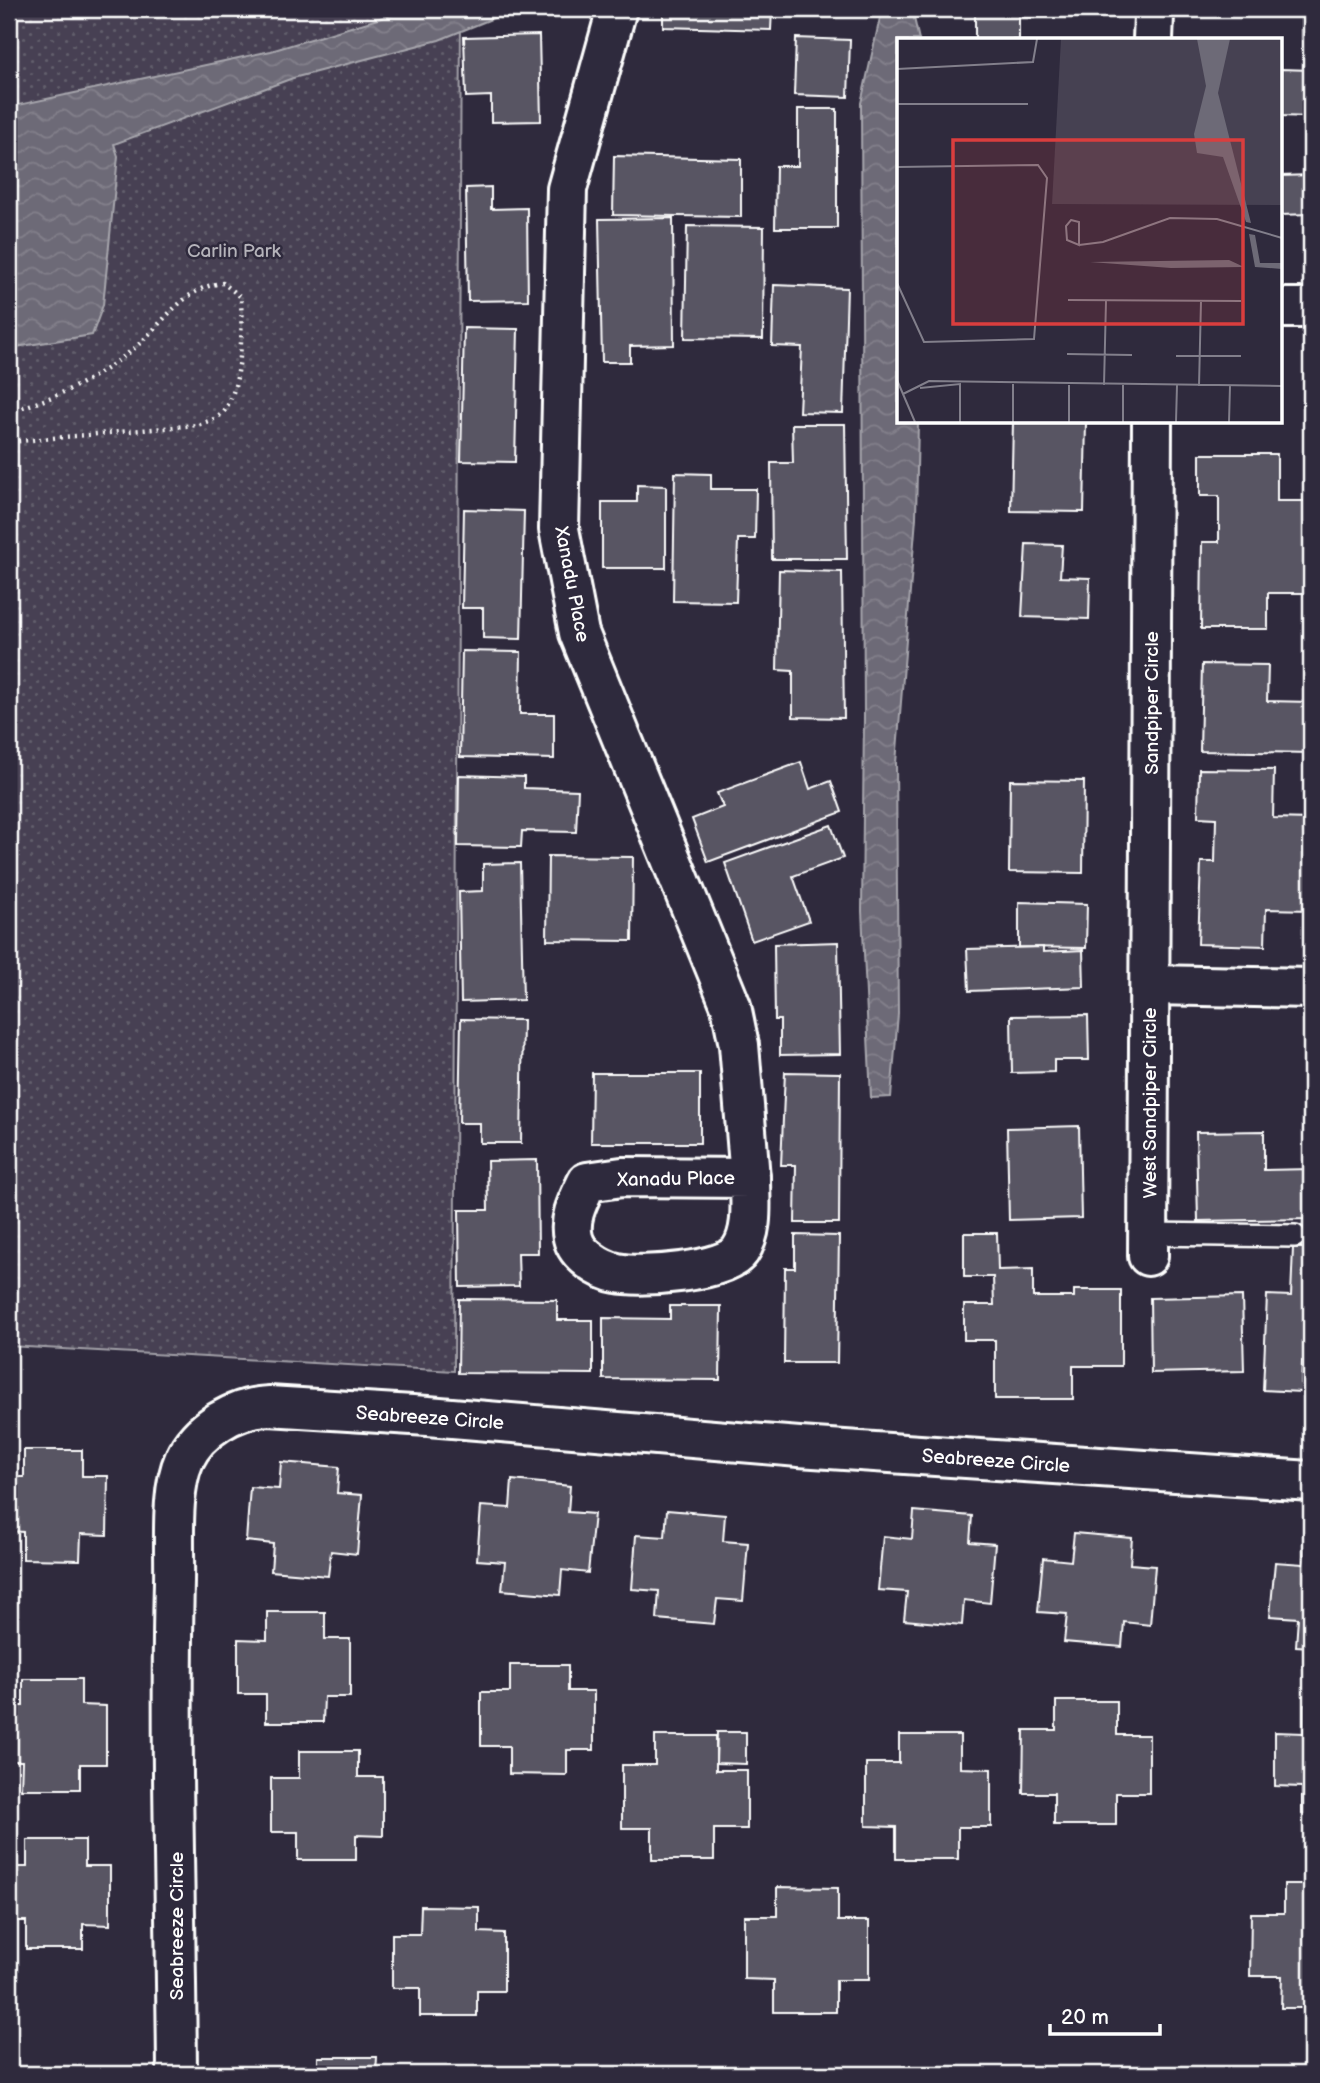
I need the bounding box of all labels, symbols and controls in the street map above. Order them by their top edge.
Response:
inset map [897,38,1282,424]
park label: Carlin Park [187,240,282,263]
street label: Xanadu Place [549,523,594,644]
street label: Sandpiper Circle [1141,631,1164,775]
street label: West Sandpiper Circle [1139,1007,1162,1199]
street label: Xanadu Place [616,1167,735,1192]
street label: Seabreeze Circle [355,1402,505,1435]
street label: Seabreeze Circle [921,1445,1071,1478]
street label: Seabreeze Circle [166,1852,189,2000]
scale bar [1050,1992,1161,2036]
text: 20 m [1061,2005,1109,2030]

